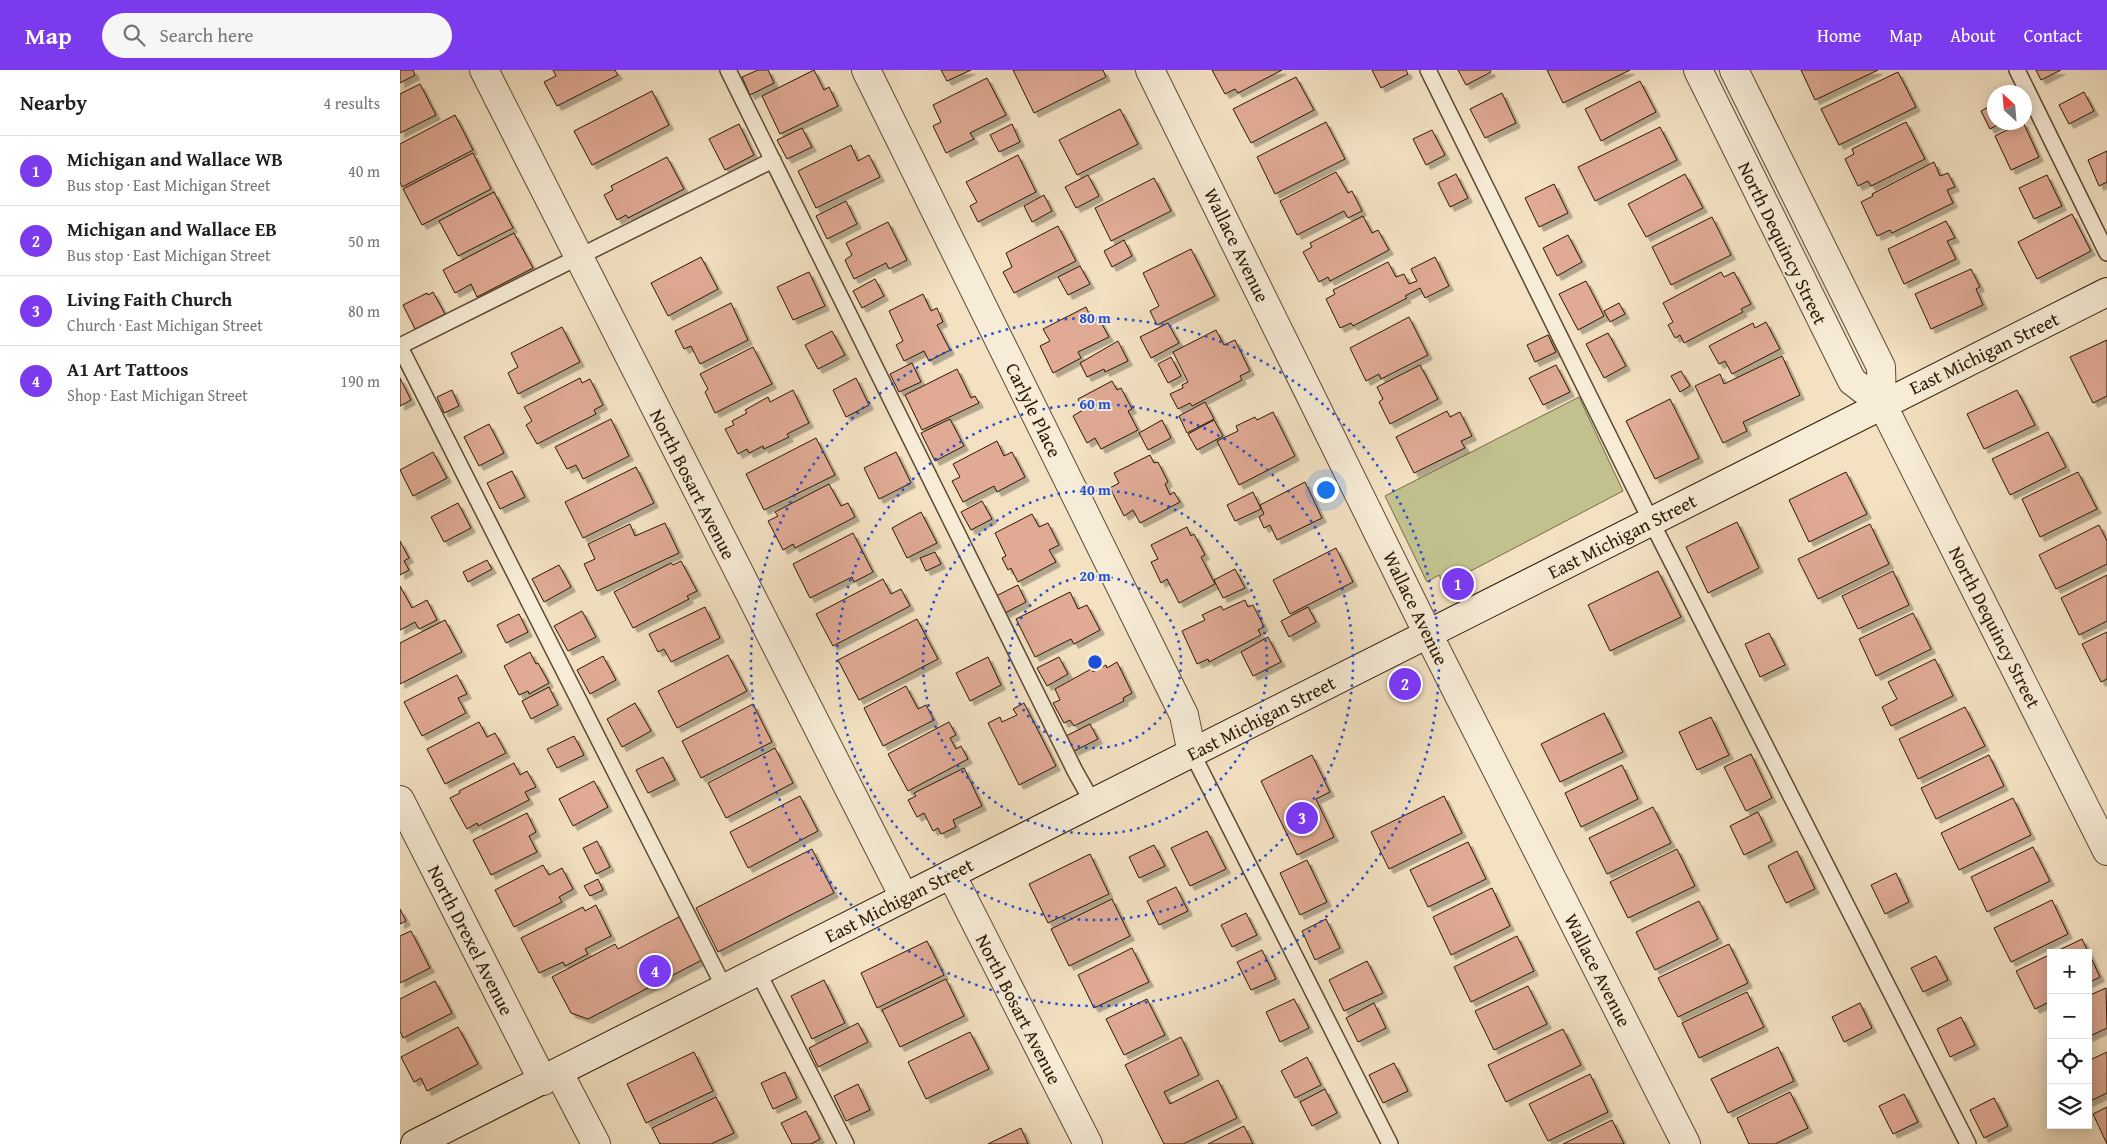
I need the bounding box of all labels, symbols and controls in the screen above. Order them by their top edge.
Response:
search box [102,13,452,58]
text: Map [25,18,72,53]
icon: search [120,21,148,49]
text: Search here [160,21,253,49]
text: Home [1817,22,1861,49]
text: Map [1889,22,1922,49]
text: About [1950,22,1996,49]
text: Contact [2024,22,2082,49]
north arrow [1987,85,2032,130]
text: Nearby [20,87,87,118]
text: 4 results [323,91,380,115]
text: Michigan and Wallace WB [67,145,283,173]
street label: North Dequincy Street [1731,157,1835,330]
text: 1 [32,159,40,183]
text: 40 m [348,159,380,183]
text: Bus stop · East Michigan Street [67,173,271,197]
street label: Wallace Avenue [1197,183,1277,307]
text: Michigan and Wallace EB [67,215,277,243]
text: 2 [32,229,40,253]
text: 50 m [348,229,380,253]
text: Bus stop · East Michigan Street [67,243,271,267]
text: Living Faith Church [67,285,232,313]
text: 3 [32,299,40,323]
text: 80 m [348,299,380,323]
street label: East Michigan Street [1904,304,2064,401]
text: 80 m [1079,307,1111,328]
text: Church · East Michigan Street [67,313,263,337]
text: A1 Art Tattoos [67,355,188,383]
street label: Carlyle Place [999,358,1069,462]
text: 4 [32,369,40,393]
text: 190 m [340,369,380,393]
text: Shop · East Michigan Street [67,383,248,407]
text: 60 m [1079,393,1111,414]
street label: North Bosart Avenue [643,404,743,564]
your location [1313,477,1339,503]
text: 40 m [1079,479,1111,500]
street label: East Michigan Street [1543,486,1701,586]
street label: North Dequincy Street [1942,541,2048,713]
street label: Wallace Avenue [1376,546,1456,670]
text: 20 m [1079,565,1111,586]
pin: 1 [1442,565,1474,603]
centre of rings [1086,653,1104,671]
pin: 2 [1389,665,1421,703]
street label: East Michigan Street [1182,668,1340,768]
pin: 3 [1286,799,1318,837]
street label: East Michigan Street [820,850,978,950]
street label: North Drexel Avenue [421,860,521,1020]
street label: Wallace Avenue [1557,908,1639,1032]
street label: North Bosart Avenue [969,929,1069,1089]
map controls [2047,949,2092,1129]
button: + [2047,949,2092,994]
pin: 4 [639,952,671,990]
button: − [2047,994,2092,1039]
button: locate [2047,1039,2092,1084]
button: layers [2047,1084,2092,1129]

